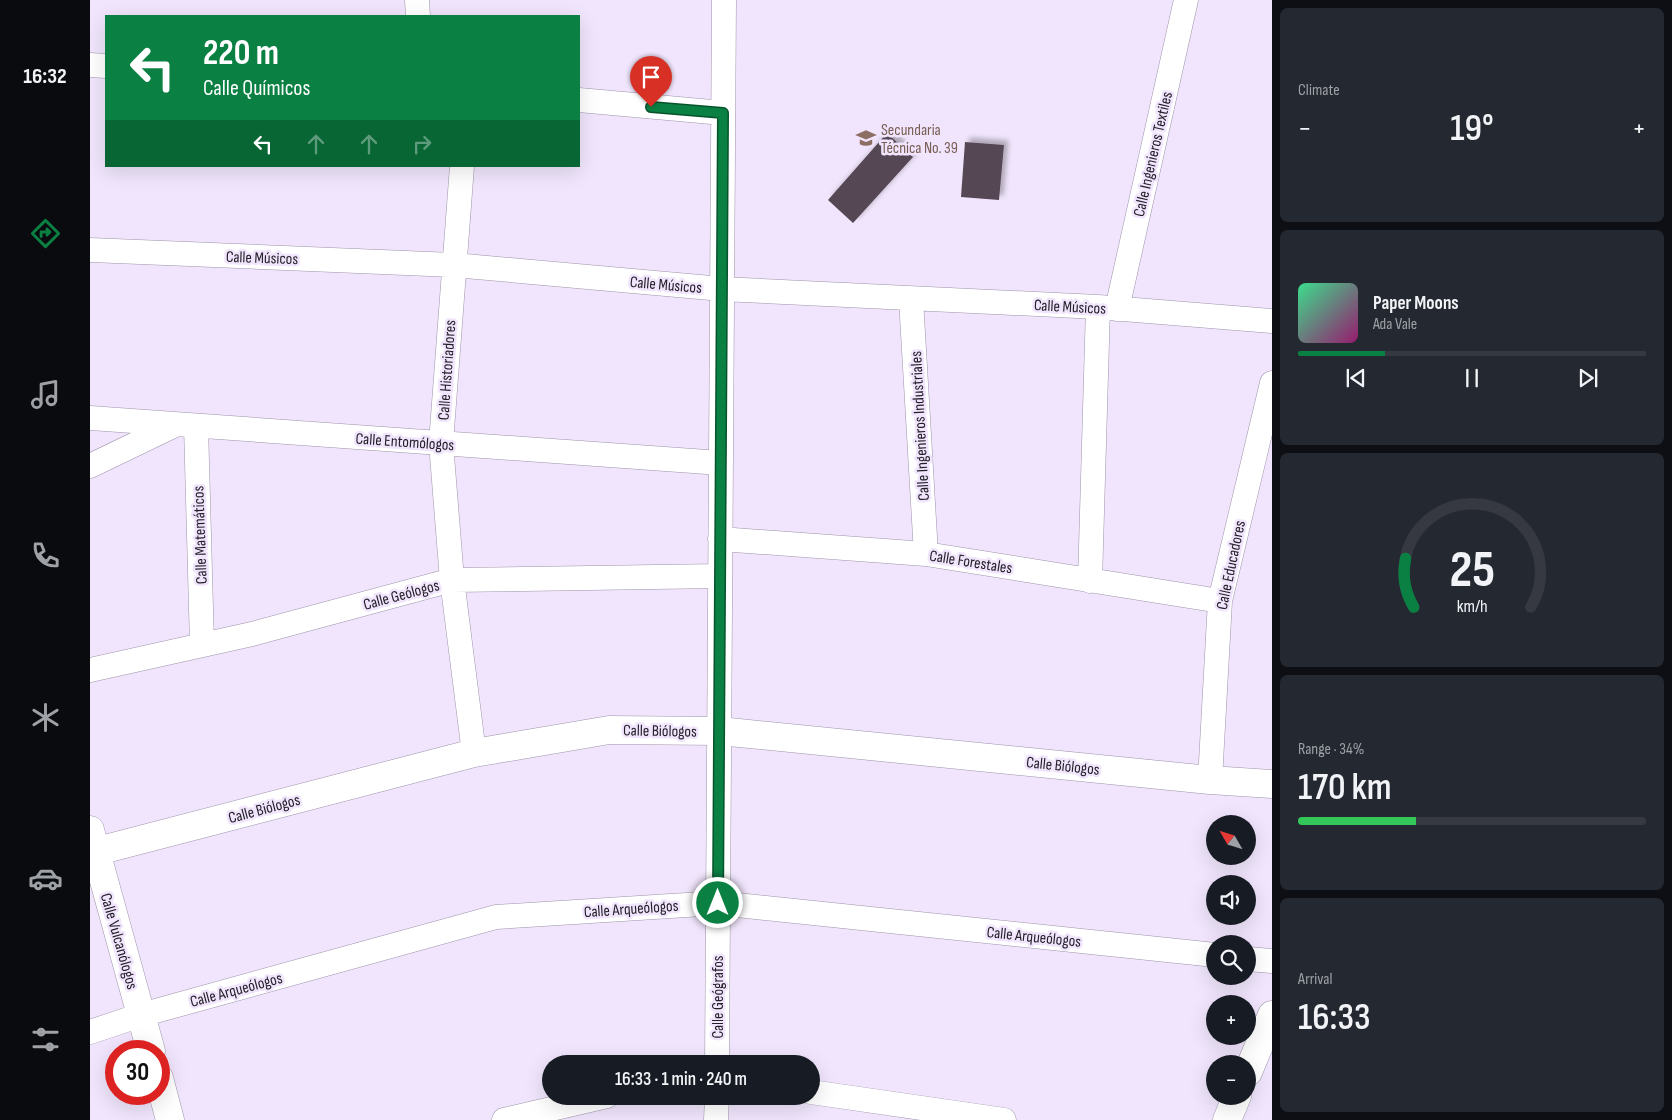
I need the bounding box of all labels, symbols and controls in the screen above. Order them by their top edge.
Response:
text: 220 m [203,32,279,75]
icon: left [120,35,185,100]
pin [630,56,672,107]
text: 16:32 [23,63,67,90]
icon: arrive [637,63,665,91]
text: Calle Químicos [203,75,310,102]
text: Climate [1298,81,1340,100]
street label: Calle Ingenieros Textiles [1130,90,1177,219]
text: 19° [1450,106,1494,151]
text: − [1298,112,1312,145]
text: + [1632,112,1646,145]
place label: Secundaria Técnica No. 39 [881,121,958,158]
school or university icon: Secundaria Técnica No. 39 [855,127,877,149]
icon: left [249,130,277,158]
icon: ahead [302,130,330,158]
icon: ahead [355,130,383,158]
icon: right [408,130,436,158]
icon: directions [28,216,63,251]
street label: Calle Músicos [226,248,299,269]
street label: Calle Músicos [629,273,703,298]
text: Paper Moons [1373,292,1459,315]
street label: Calle Músicos [1033,296,1107,319]
text: Ada Vale [1373,315,1417,334]
street label: Calle Historiadores [435,319,460,421]
street label: Calle Ingenieros Industriales [907,350,934,501]
icon: previous [1342,364,1370,392]
icon: pause [1458,364,1486,392]
icon: next [1574,364,1602,392]
icon: music [28,377,63,412]
street label: Calle Entomólogos [355,430,455,455]
street label: Calle Matemáticos [189,485,212,584]
street label: Calle Educadores [1213,519,1250,612]
icon: phone [28,538,63,573]
text: 25 [1449,539,1495,602]
street label: Calle Forestales [928,547,1014,578]
street label: Calle Geólogos [361,576,442,615]
text: km/h [1457,596,1487,617]
icon: climate [28,700,63,735]
street label: Calle Biólogos [623,721,697,742]
text: Range · 34% [1298,740,1364,759]
street label: Calle Biólogos [1025,753,1101,780]
text: 170 km [1298,765,1392,810]
street label: Calle Biólogos [226,791,303,828]
north arrow [1206,815,1256,865]
map controls [1206,815,1256,1105]
icon: car [28,861,63,896]
button: sound [1206,875,1256,925]
position arrow [691,876,743,928]
street label: Calle Vulcanólogos [96,891,141,992]
street label: Calle Arqueólogos [583,897,679,922]
street label: Calle Arqueólogos [986,923,1082,952]
button: search [1206,935,1256,985]
street label: Calle Geógrafos [709,955,728,1039]
street label: Calle Arqueólogos [188,969,285,1012]
text: Arrival [1298,970,1332,989]
button: + [1206,995,1256,1045]
text: 16:33 [1298,995,1371,1040]
icon: filters [28,1022,63,1057]
speed limit sign: 30 [105,1040,170,1105]
button: − [1206,1055,1256,1105]
text: 16:33 · 1 min · 240 m [615,1068,747,1091]

